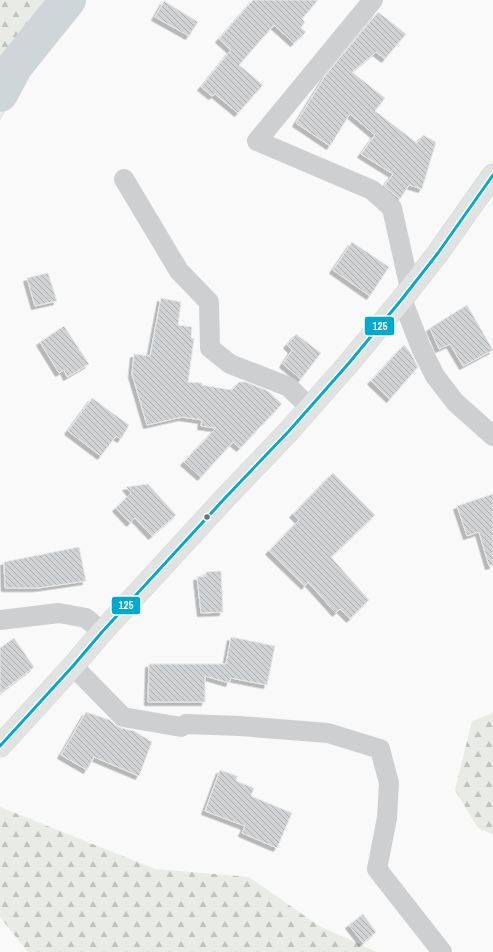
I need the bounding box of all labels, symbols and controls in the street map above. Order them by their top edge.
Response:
line badge: 125 [364,316,395,336]
text: 125 [372,319,388,333]
unlabelled marker [202,512,212,522]
line badge: 125 [111,596,141,615]
text: 125 [118,598,134,612]

